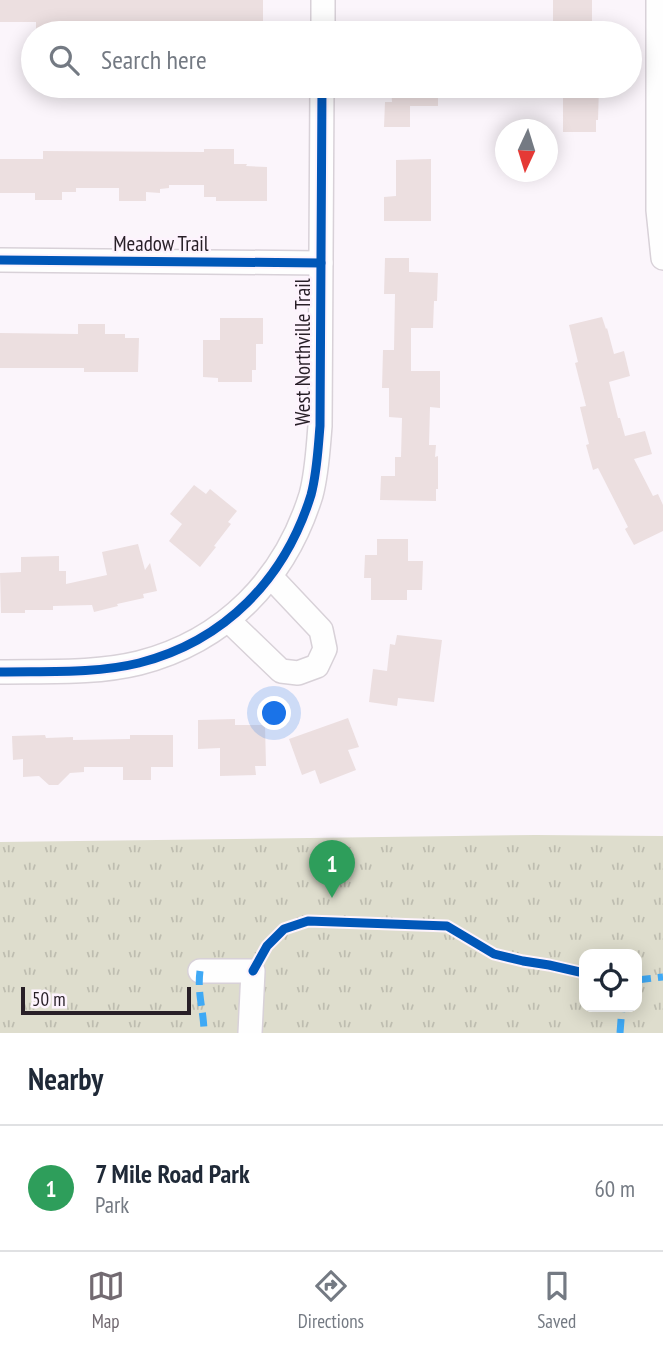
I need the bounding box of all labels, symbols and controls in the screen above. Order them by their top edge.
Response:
search box [21,21,642,98]
icon: search [45,41,83,79]
text: Search here [101,43,207,76]
north arrow [495,119,558,182]
street label: Meadow Trail [113,230,209,257]
street label: West Northville Trail [289,278,316,426]
your location [257,696,291,730]
pin: 1 [309,840,355,898]
map controls [579,949,642,1012]
button: locate [579,949,642,1012]
scale bar [21,984,191,1016]
text: 50 m [32,987,66,1011]
text: Nearby [28,1059,103,1098]
text: 7 Mile Road Park [95,1157,250,1190]
text: 1 [46,1174,57,1203]
text: 60 m [594,1174,635,1203]
text: Park [95,1190,129,1219]
tab: Map [87,1267,125,1333]
tab: Directions [298,1267,364,1333]
tab: Saved [537,1267,576,1333]

